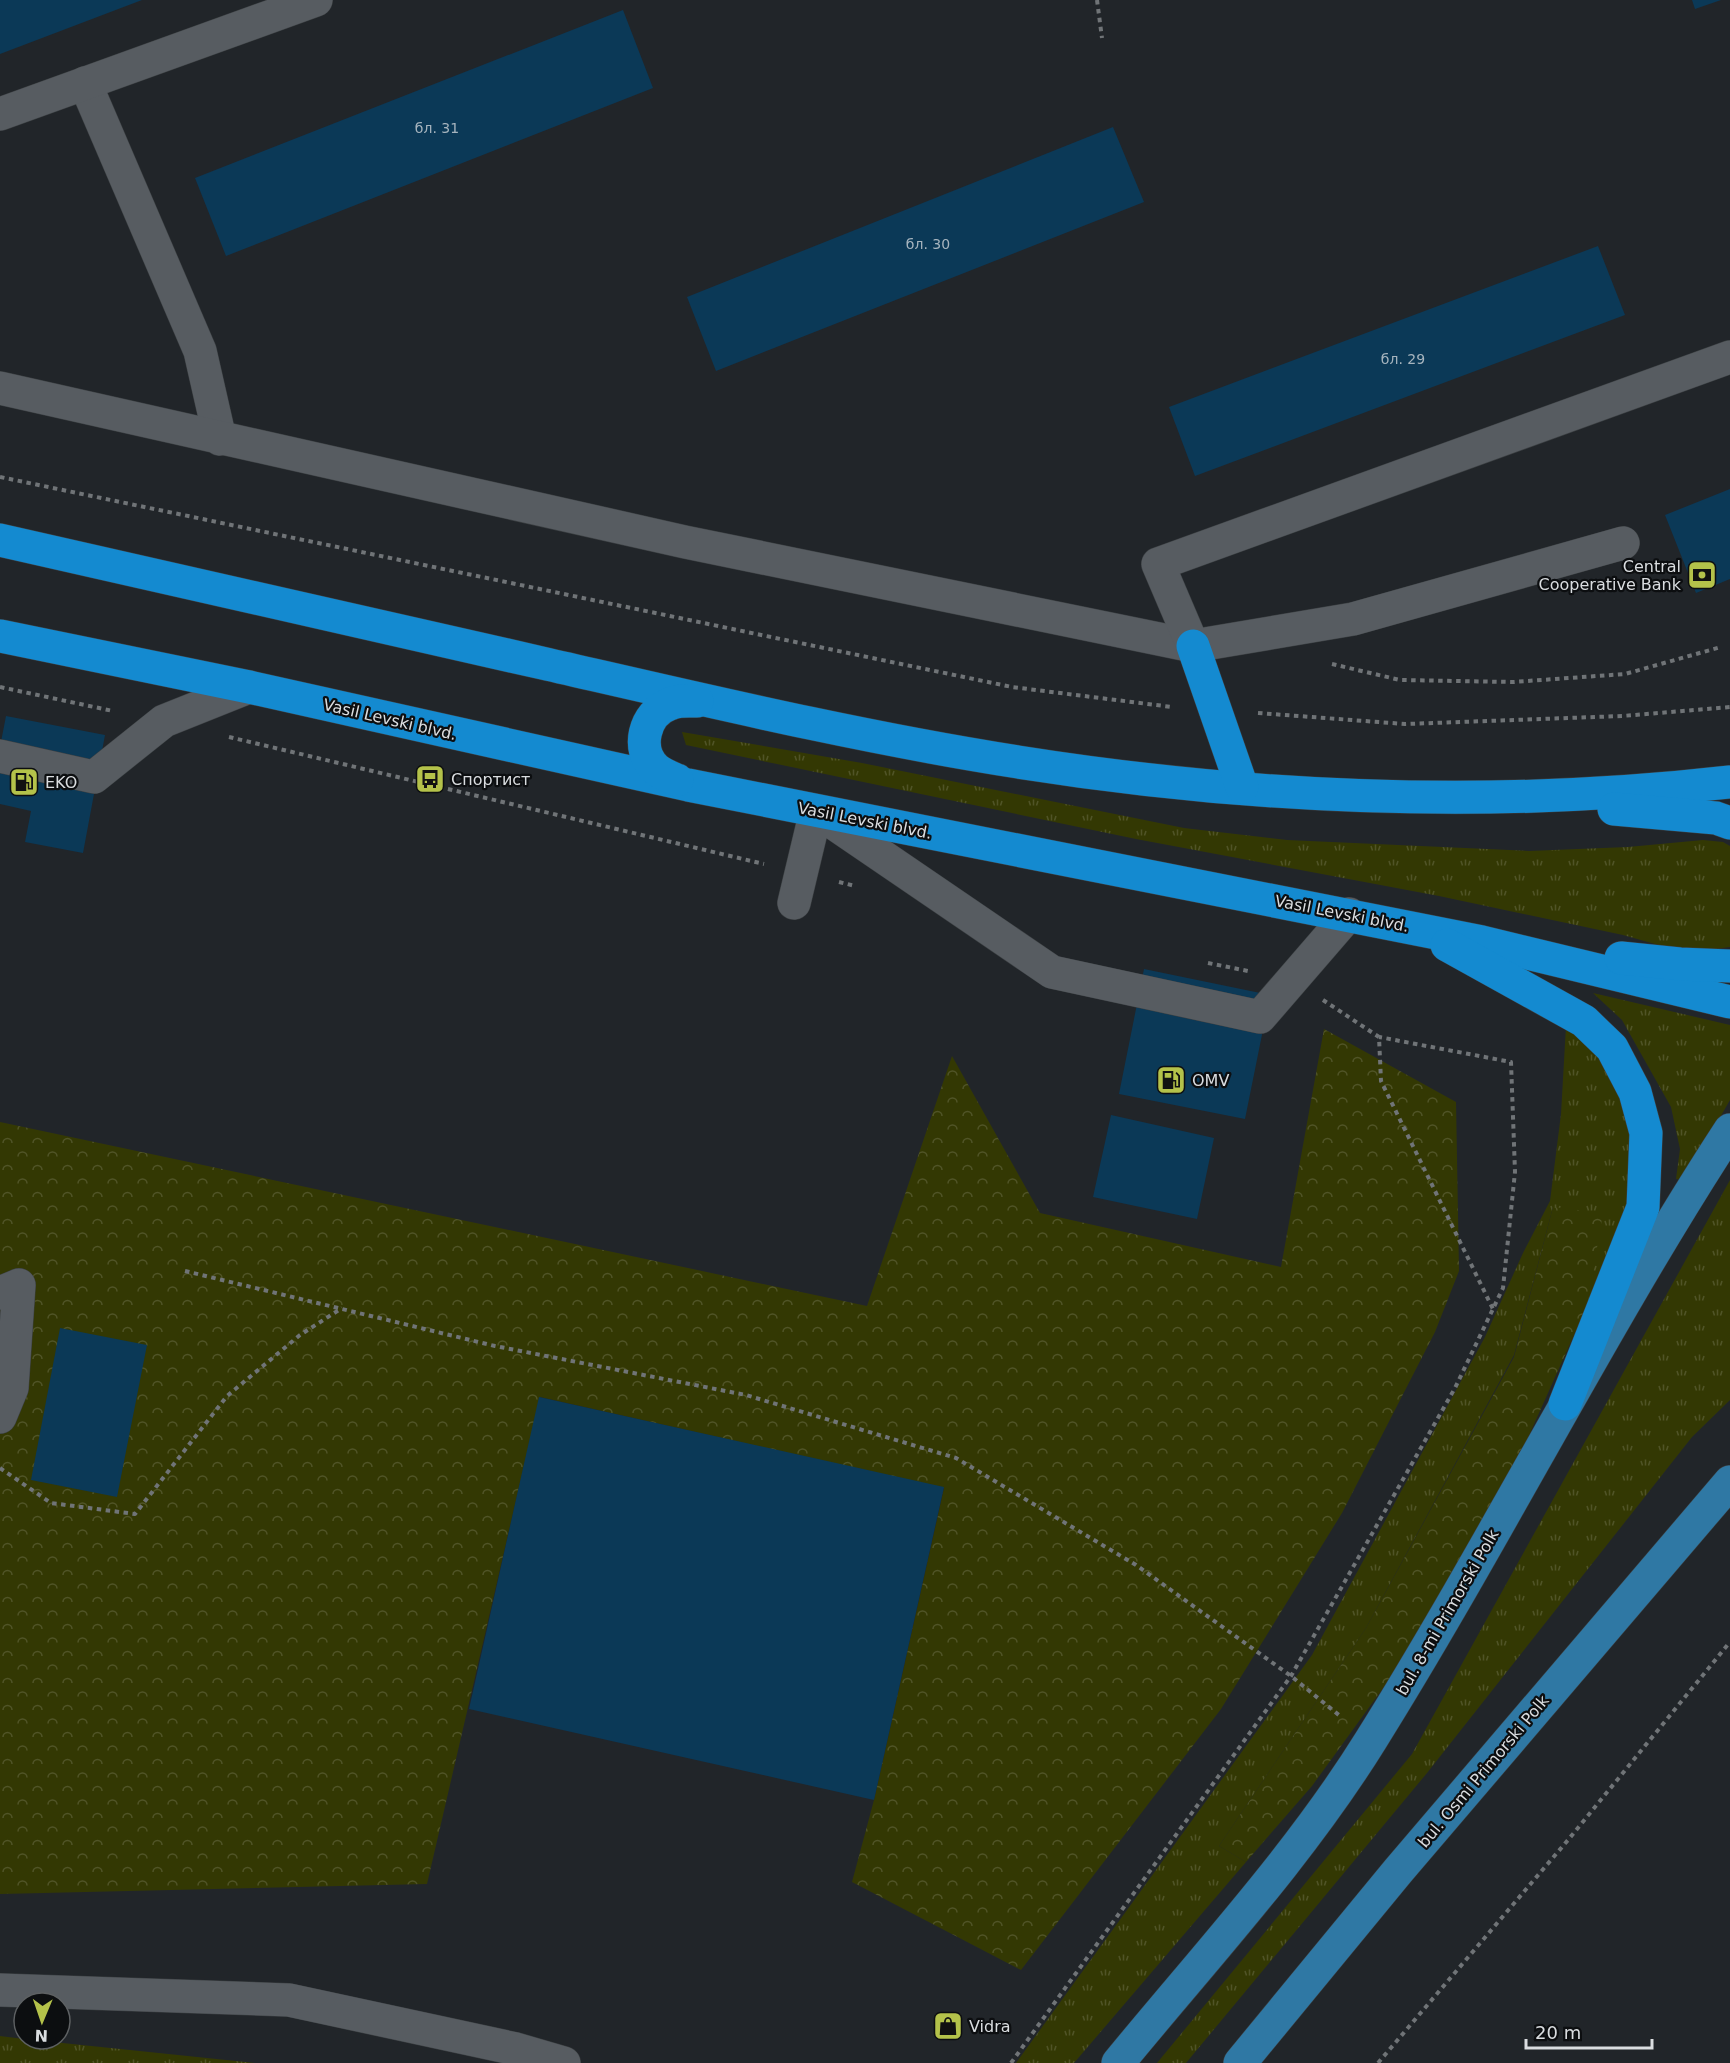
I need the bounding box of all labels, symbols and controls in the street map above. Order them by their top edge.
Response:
house number: бл. 31 [415,120,459,136]
house number: бл. 30 [906,236,950,252]
house number: бл. 29 [1381,351,1425,367]
place label: Central Cooperative Bank [1539,557,1682,594]
bank icon: Central Cooperative Bank [1686,559,1718,591]
street label: Vasil Levski blvd. [321,695,458,744]
bus stop icon: Спортист [414,763,446,795]
fuel station icon: EKO [8,766,40,798]
place label: Спортист [451,770,530,789]
place label: EKO [45,773,77,792]
street label: Vasil Levski blvd. [796,798,934,843]
street label: Vasil Levski blvd. [1273,891,1411,936]
fuel station icon: OMV [1155,1064,1187,1096]
place label: OMV [1192,1071,1229,1090]
street label: bul. 8-mi Primorski Polk [1392,1525,1503,1698]
street label: bul. Osmi Primorski Polk [1414,1691,1553,1851]
north arrow [12,1991,72,2051]
shop icon: Vidra [932,2010,964,2042]
scale bar [1526,2012,1652,2050]
place label: Vidra [969,2017,1011,2036]
text: 20 m [1535,2022,1581,2043]
text: N [34,2026,49,2045]

